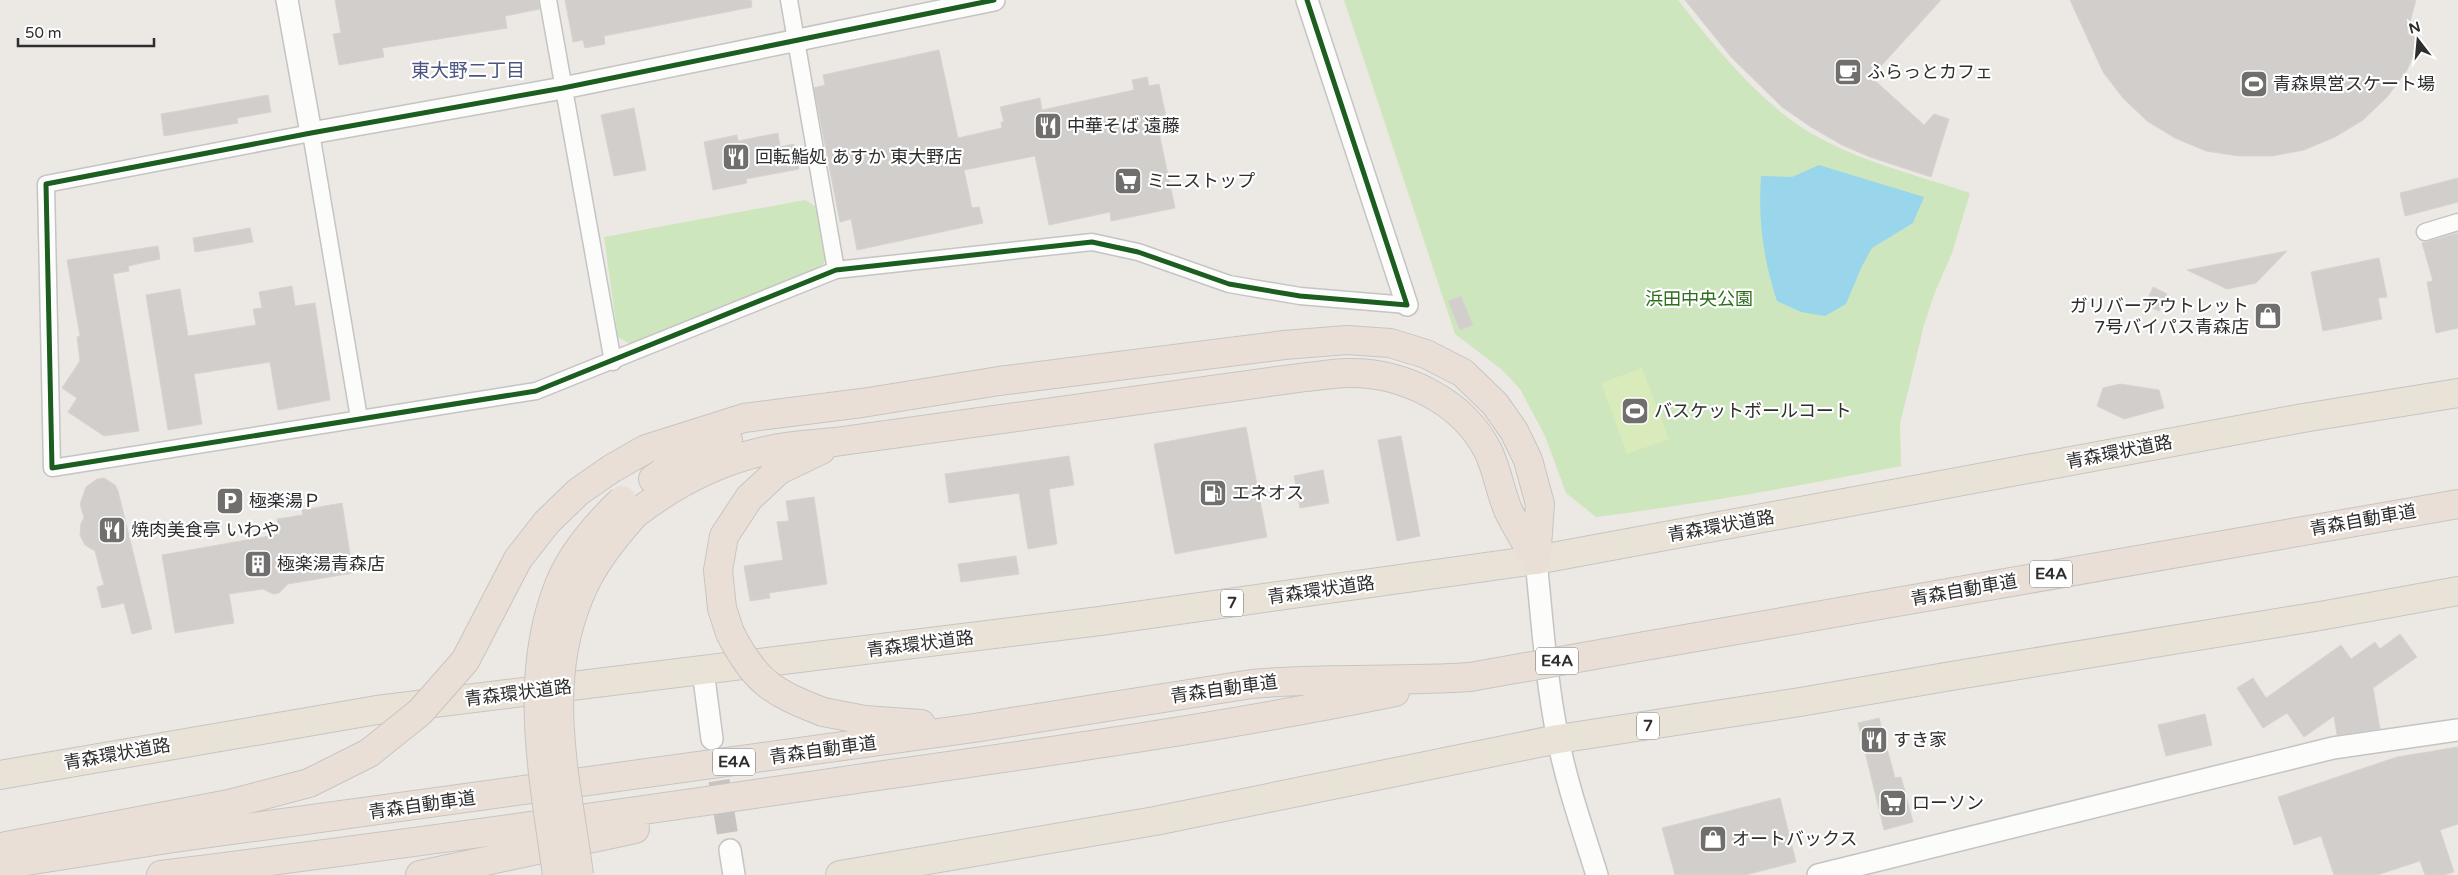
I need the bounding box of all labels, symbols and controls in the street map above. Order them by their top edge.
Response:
scale bar [18,15,154,47]
north arrow [2393,15,2443,65]
text: N [2407,18,2422,38]
text: 50 m [25,24,62,42]
cafe icon: ふらっとカフェ [1833,57,1863,87]
district label: 東大野二丁目 [411,60,525,82]
place label: ふらっとカフェ [1867,61,1993,83]
sports icon: 青森県営スケート場 [2239,69,2269,99]
place label: 青森県営スケート場 [2273,73,2435,95]
restaurant icon: 中華そば 遠藤 [1033,111,1063,141]
place label: 中華そば 遠藤 [1067,115,1180,137]
restaurant icon: 回転鮨処 あすか 東大野店 [721,142,751,172]
place label: 回転鮨処 あすか 東大野店 [755,146,962,168]
supermarket icon: ミニストップ [1113,166,1143,196]
place label: ミニストップ [1147,170,1255,192]
park label: 浜田中央公園 [1645,288,1753,310]
place label: ガリバーアウトレット 7号バイパス青森店 [2070,295,2249,338]
shop icon: ガリバーアウトレット 7号バイパス青森店 [2253,301,2283,331]
sports icon: バスケットボールコート [1620,396,1650,426]
place label: バスケットボールコート [1654,400,1852,422]
street label: 青森環状道路 [2064,431,2174,473]
fuel station icon: エネオス [1198,478,1228,508]
place label: エネオス [1232,482,1304,504]
parking icon: 極楽湯Ｐ [215,486,245,516]
place label: 極楽湯Ｐ [249,490,321,512]
street label: 青森自動車道 [2308,500,2418,540]
street label: 青森環状道路 [1666,506,1776,546]
restaurant icon: 焼肉美食亭 いわや [97,515,127,545]
place label: 焼肉美食亭 いわや [131,519,280,541]
building icon: 極楽湯青森店 [243,549,273,579]
place label: 極楽湯青森店 [277,553,385,575]
road number: E4A [2030,560,2072,588]
street label: 青森自動車道 [1909,570,2019,610]
street label: 青森環状道路 [1266,572,1376,608]
road number: 7 [1221,590,1243,616]
street label: 青森環状道路 [865,627,975,661]
road number: E4A [1536,648,1578,674]
street label: 青森自動車道 [1169,671,1279,707]
street label: 青森環状道路 [463,676,573,710]
road number: 7 [1637,712,1659,739]
restaurant icon: すき家 [1859,725,1889,755]
place label: すき家 [1893,729,1947,751]
street label: 青森自動車道 [768,732,878,768]
street label: 青森環状道路 [62,734,172,774]
road number: E4A [713,749,755,776]
street label: 青森自動車道 [367,787,477,823]
supermarket icon: ローソン [1878,788,1908,818]
place label: ローソン [1912,792,1984,814]
shop icon: オートバックス [1698,824,1728,854]
place label: オートバックス [1732,828,1857,850]

